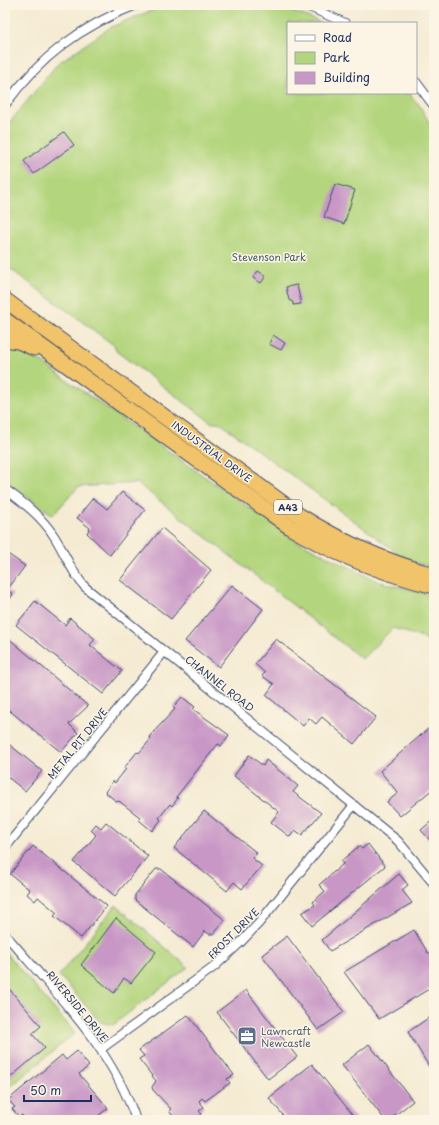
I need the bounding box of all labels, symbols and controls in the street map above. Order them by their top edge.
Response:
legend [287,22,417,94]
text: Road [323,28,352,46]
text: Park [323,48,350,66]
text: Building [323,68,370,86]
park label: Stevenson Park [232,249,306,264]
street label: INDUSTRIAL DRIVE [169,417,255,485]
road number: A43 [274,500,302,514]
street label: CHANNEL ROAD [182,651,258,715]
street label: METAL PIT DRIVE [43,704,111,782]
street label: FROST DRIVE [204,904,262,962]
street label: RIVERSIDE DRIVE [44,967,112,1045]
place label: Lawncraft Newcastle [261,1023,311,1050]
office icon: Lawncraft Newcastle [236,1025,258,1047]
scale bar [24,1077,91,1103]
text: 50 m [30,1081,61,1099]

